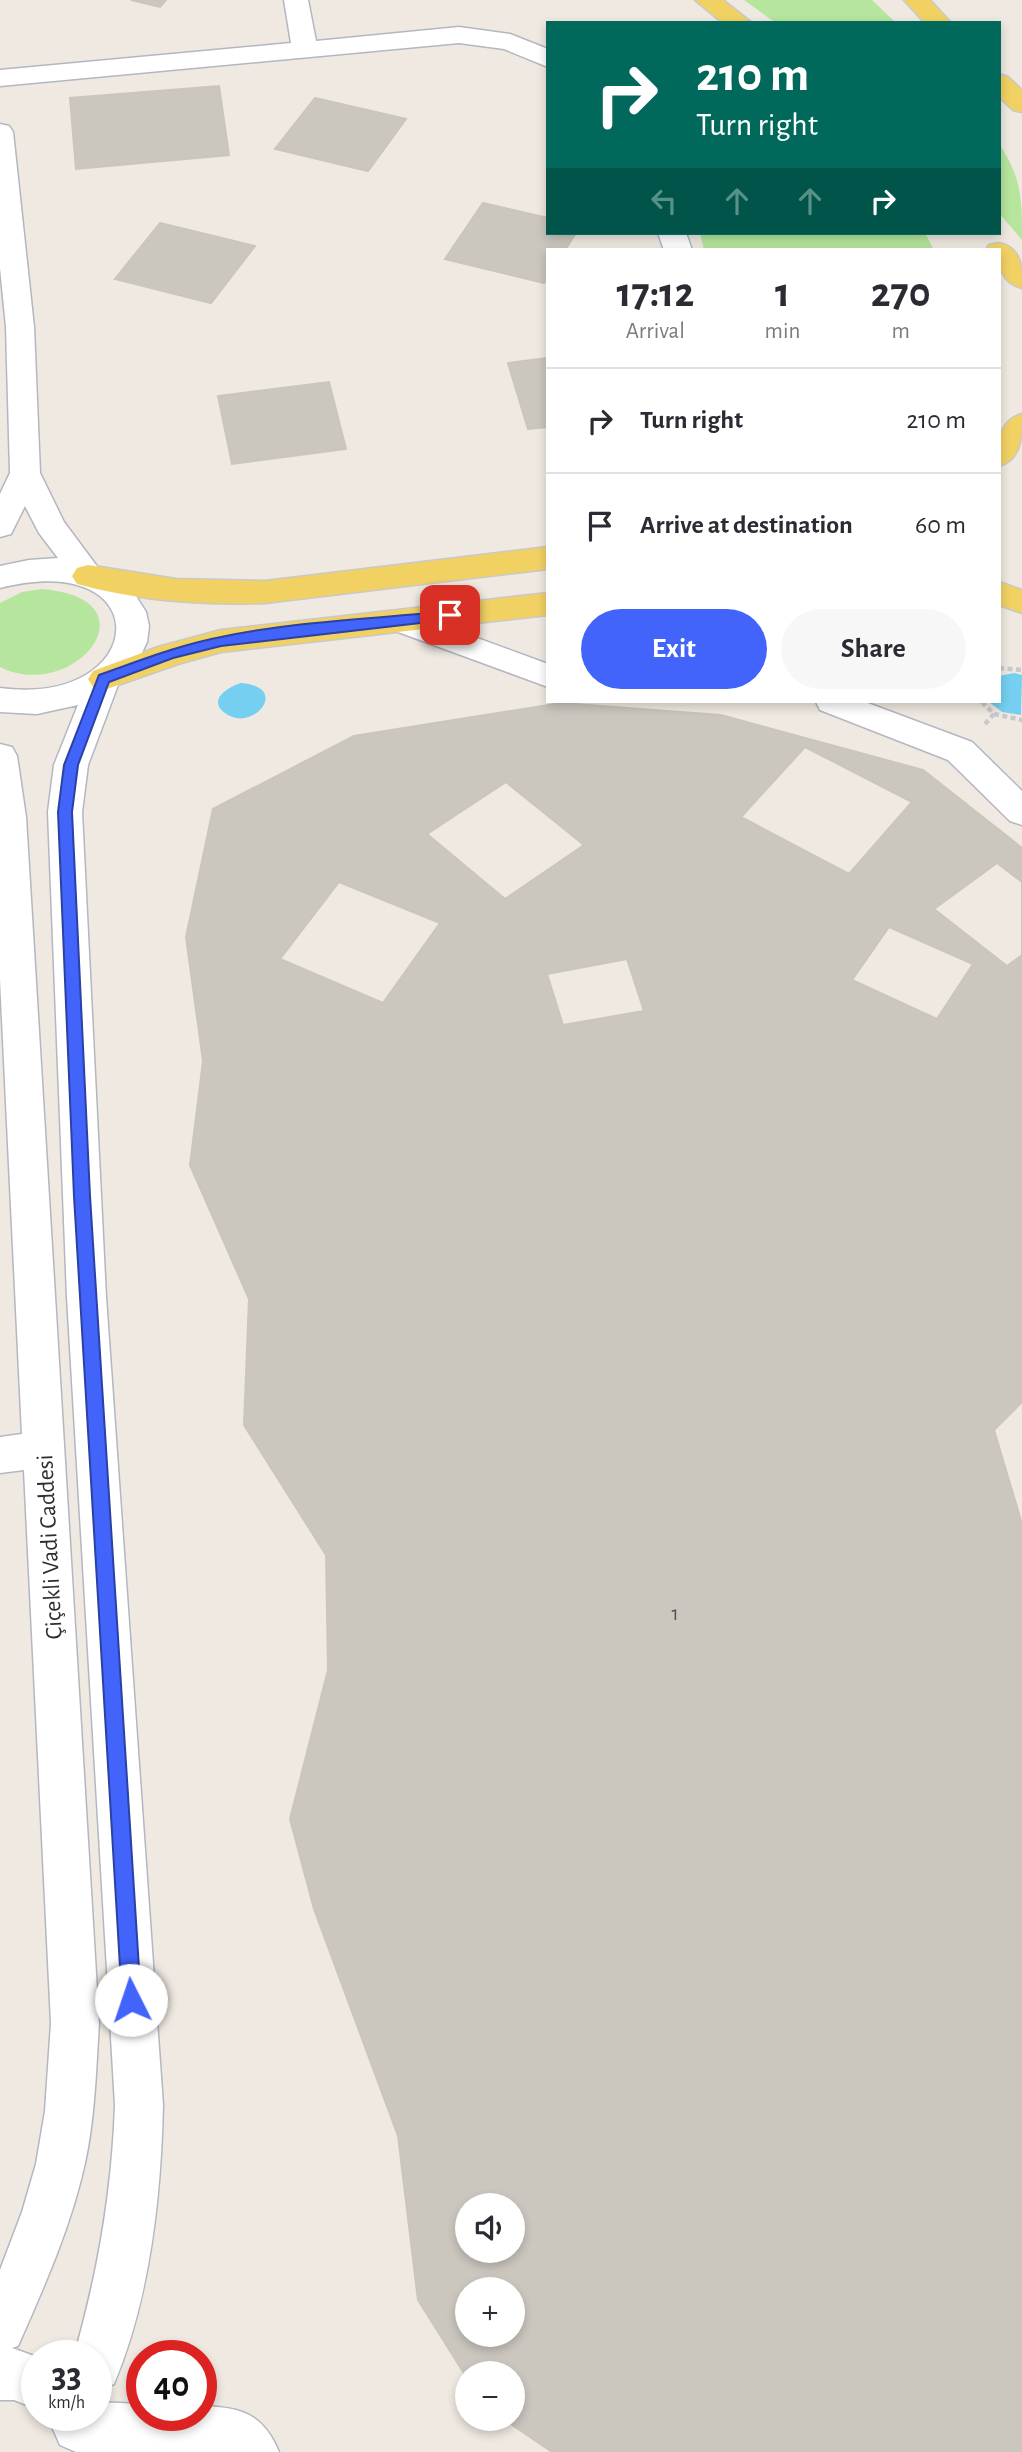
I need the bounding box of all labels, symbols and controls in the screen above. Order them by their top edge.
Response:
icon: right [581,49,672,140]
text: 210 m [696,51,809,100]
text: Turn right [696,109,818,141]
icon: left [645,182,683,220]
icon: ahead [718,182,756,220]
icon: ahead [791,182,829,220]
icon: right [864,182,902,220]
text: 17:12 [616,272,694,314]
text: 1 [775,272,790,314]
text: 270 [871,272,931,314]
text: Arrival [626,320,685,343]
text: min [765,320,800,343]
text: m [891,320,910,343]
icon: right [581,402,619,440]
text: Turn right [640,407,743,433]
text: 210 m [906,407,966,433]
icon: arrive [581,507,619,545]
text: Arrive at destination [640,512,853,538]
text: 60 m [915,512,966,538]
pin [420,585,480,645]
icon: arrive [431,596,469,634]
button: Exit [581,609,767,689]
button: Share [781,609,966,689]
street label: Çiçekli Vadi Caddesi [33,1454,67,1640]
house number: 1 [671,1603,679,1624]
position arrow [94,1963,168,2037]
map controls [455,2193,525,2431]
button: sound [455,2193,525,2263]
button: + [455,2277,525,2347]
speed limit sign: 40 [126,2340,217,2431]
text: 33 [51,2359,82,2394]
button: − [455,2361,525,2431]
text: km/h [48,2394,85,2412]

